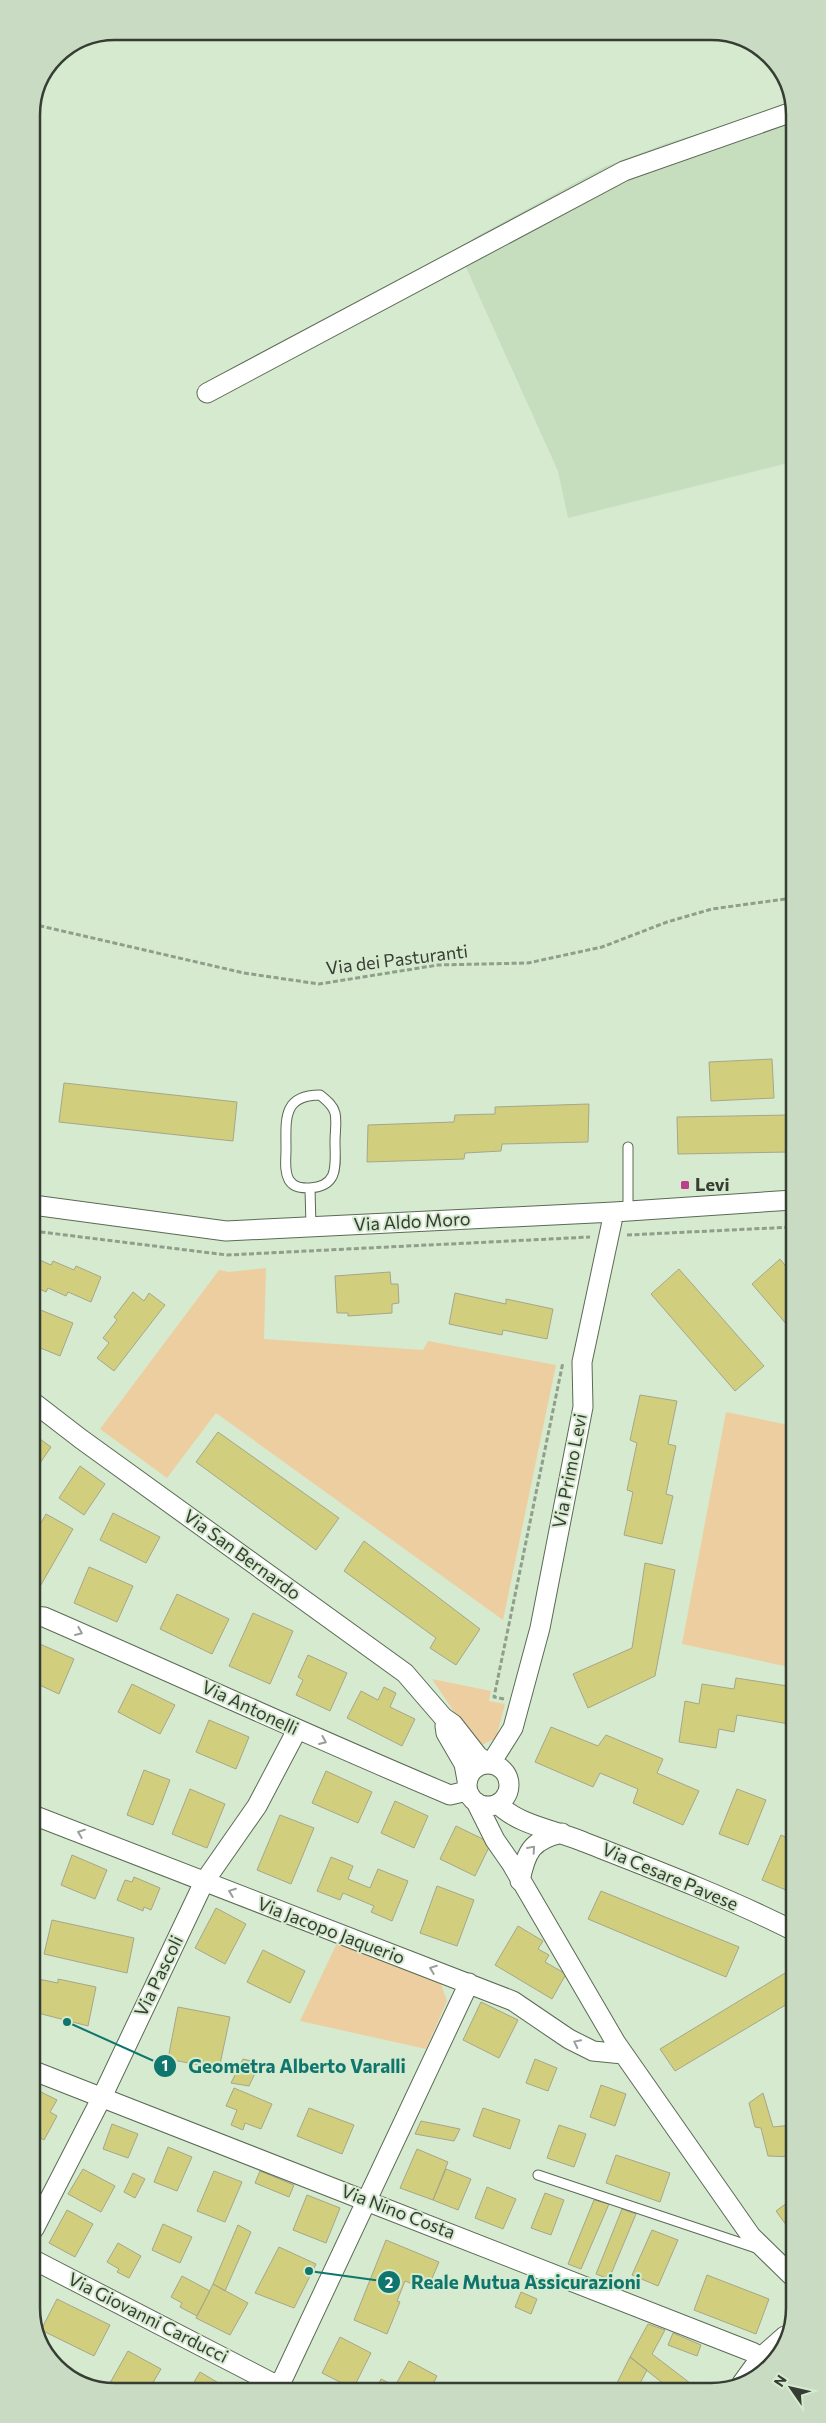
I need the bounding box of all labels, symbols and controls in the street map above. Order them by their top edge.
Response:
street label: Via dei Pasturanti [325,939,469,979]
place label: Levi [695,1173,729,1195]
marker: Levi [679,1179,691,1191]
street label: Via Aldo Moro [353,1207,471,1235]
street label: Via Primo Levi [547,1412,591,1530]
street label: Via San Bernardo [180,1504,306,1604]
one-way arrow [74,1626,83,1637]
street label: Via Antonelli [199,1675,302,1739]
one-way arrow [318,1735,327,1746]
one-way arrow [77,1829,85,1839]
street label: Via Cesare Pavese [599,1837,742,1915]
one-way arrow [527,1845,536,1854]
one-way arrow [228,1888,237,1899]
street label: Via Jacopo Jaquerio [254,1892,408,1968]
street label: Via Pascoli [129,1931,187,2020]
one-way arrow [429,1965,438,1976]
one-way arrow [573,2039,582,2049]
callout: Geometra Alberto Varalli [153,2049,415,2083]
text: Geometra Alberto Varalli [188,2054,406,2077]
text: 1 [162,2056,168,2074]
street label: Via Nino Costa [338,2179,459,2243]
callout: Reale Mutua Assicurazioni [376,2265,651,2299]
street label: Via Giovanni Carducci [65,2267,232,2367]
text: Reale Mutua Assicurazioni [411,2270,641,2293]
text: 2 [385,2273,393,2291]
north arrow [766,2363,816,2413]
text: N [770,2371,790,2390]

